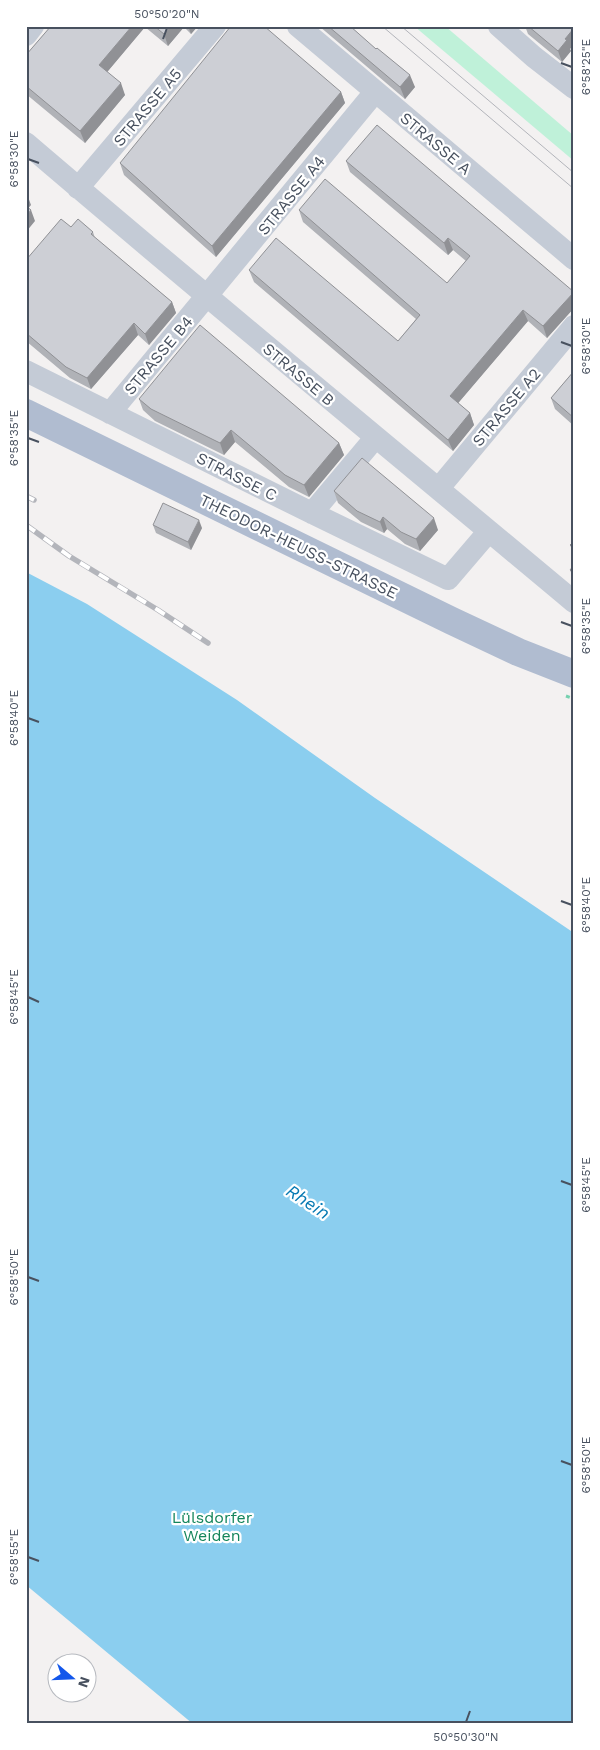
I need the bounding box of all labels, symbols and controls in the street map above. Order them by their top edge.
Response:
text: 50°50'20"N [134,7,200,21]
text: 6°58'25"E [579,38,593,95]
street label: STRASSE A5 [109,64,185,150]
street label: STRASSE A [396,108,475,179]
text: 6°58'30"E [7,130,21,187]
street label: STRASSE A4 [254,152,329,239]
street label: STRASSE B4 [120,312,197,399]
text: 6°58'30"E [579,317,593,374]
street label: STRASSE B [259,339,338,410]
street label: STRASSE A2 [468,364,544,450]
text: 6°58'35"E [7,409,21,466]
street label: STRASSE C [193,448,280,505]
street label: THEODOR-HEUSS-STRASSE [197,490,401,603]
text: 6°58'35"E [579,597,593,654]
text: 6°58'40"E [7,690,21,746]
text: 6°58'40"E [579,877,593,933]
text: 6°58'45"E [7,969,21,1025]
text: 6°58'45"E [579,1157,593,1213]
water label: Rhein [282,1180,334,1223]
text: 6°58'50"E [7,1248,21,1305]
text: 6°58'50"E [579,1436,593,1493]
park label: Lülsdorfer Weiden [172,1508,253,1545]
text: 6°58'55"E [7,1528,21,1585]
north arrow [48,1652,98,1702]
text: N [75,1675,94,1690]
text: 50°50'30"N [433,1730,499,1744]

